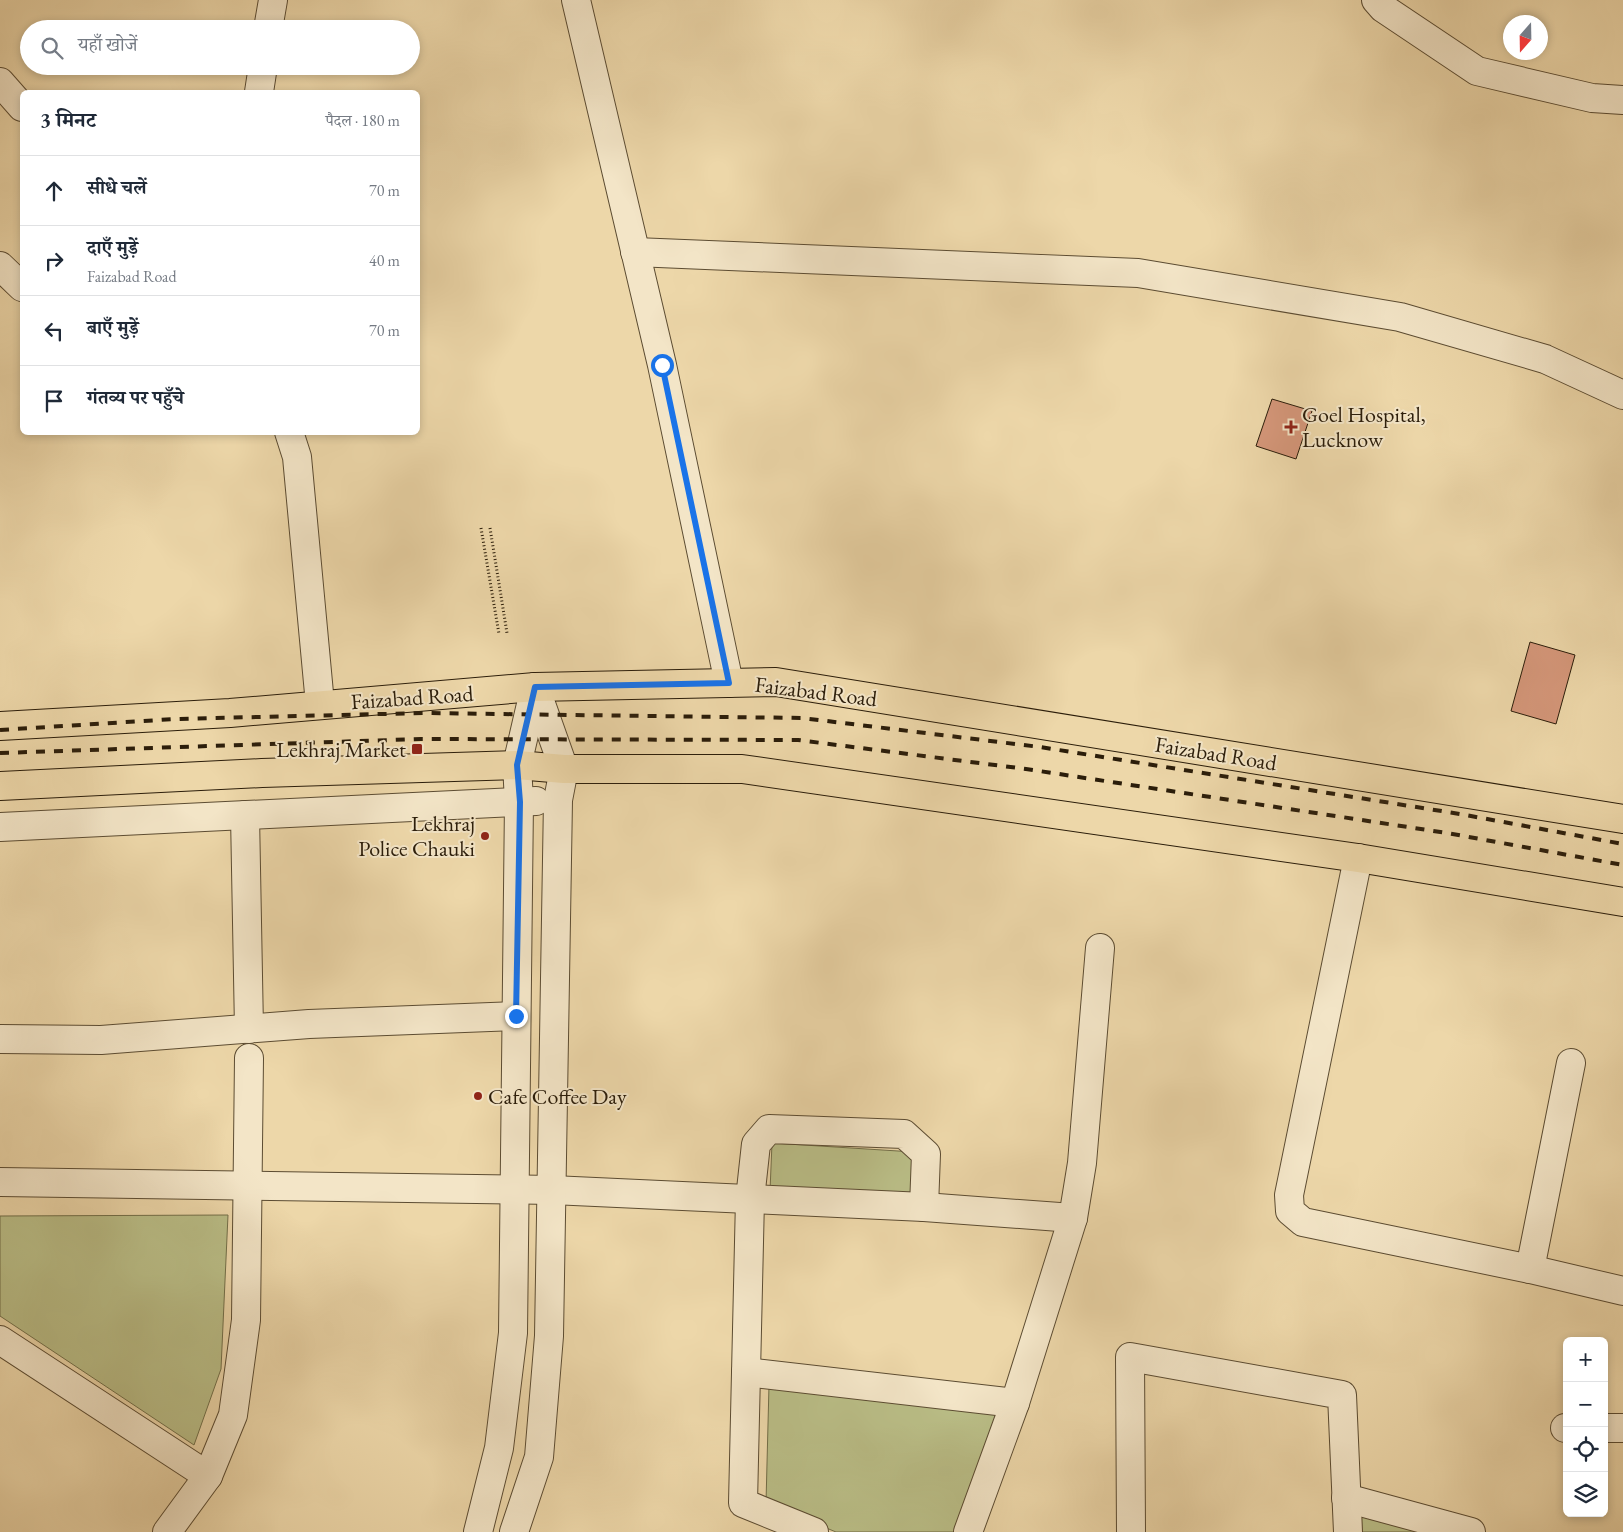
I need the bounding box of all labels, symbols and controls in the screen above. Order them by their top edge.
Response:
north arrow [1503,15,1548,60]
search box [20,20,420,75]
text: यहाँ खोजें [78,32,137,57]
icon: search [38,34,66,62]
text: 3 मिनट [40,106,96,133]
text: पैदल · 180 m [326,110,400,131]
text: सीधे चलें [87,175,147,200]
icon: ahead [40,177,68,205]
text: 70 m [369,180,400,201]
text: दाएँ मुड़ें [87,235,138,260]
icon: right [40,247,68,275]
text: 40 m [369,250,400,271]
text: Faizabad Road [87,266,177,287]
text: बाएँ मुड़ें [87,315,139,340]
icon: left [40,317,68,345]
text: 70 m [369,320,400,341]
route start [651,354,674,377]
text: गंतव्य पर पहुँचे [87,385,184,410]
icon: arrive [40,387,68,415]
place label: Goel Hospital, Lucknow [1302,400,1426,454]
marker: Goel Hospital, Lucknow [1284,420,1298,434]
street label: Faizabad Road [753,670,880,713]
street label: Faizabad Road [350,679,475,716]
street label: Faizabad Road [1153,730,1280,778]
place label: Lekhraj Market [276,735,406,764]
marker: Lekhraj Market [410,742,424,756]
place label: Lekhraj Police Chauki [358,809,475,863]
marker: Lekhraj Police Chauki [479,830,491,842]
route end [505,1005,528,1028]
place label: Cafe Coffee Day [488,1082,627,1111]
marker: Cafe Coffee Day [472,1090,484,1102]
map controls [1563,1337,1608,1517]
button: + [1563,1337,1608,1382]
button: − [1563,1382,1608,1427]
button: locate [1563,1427,1608,1472]
button: layers [1563,1472,1608,1517]

